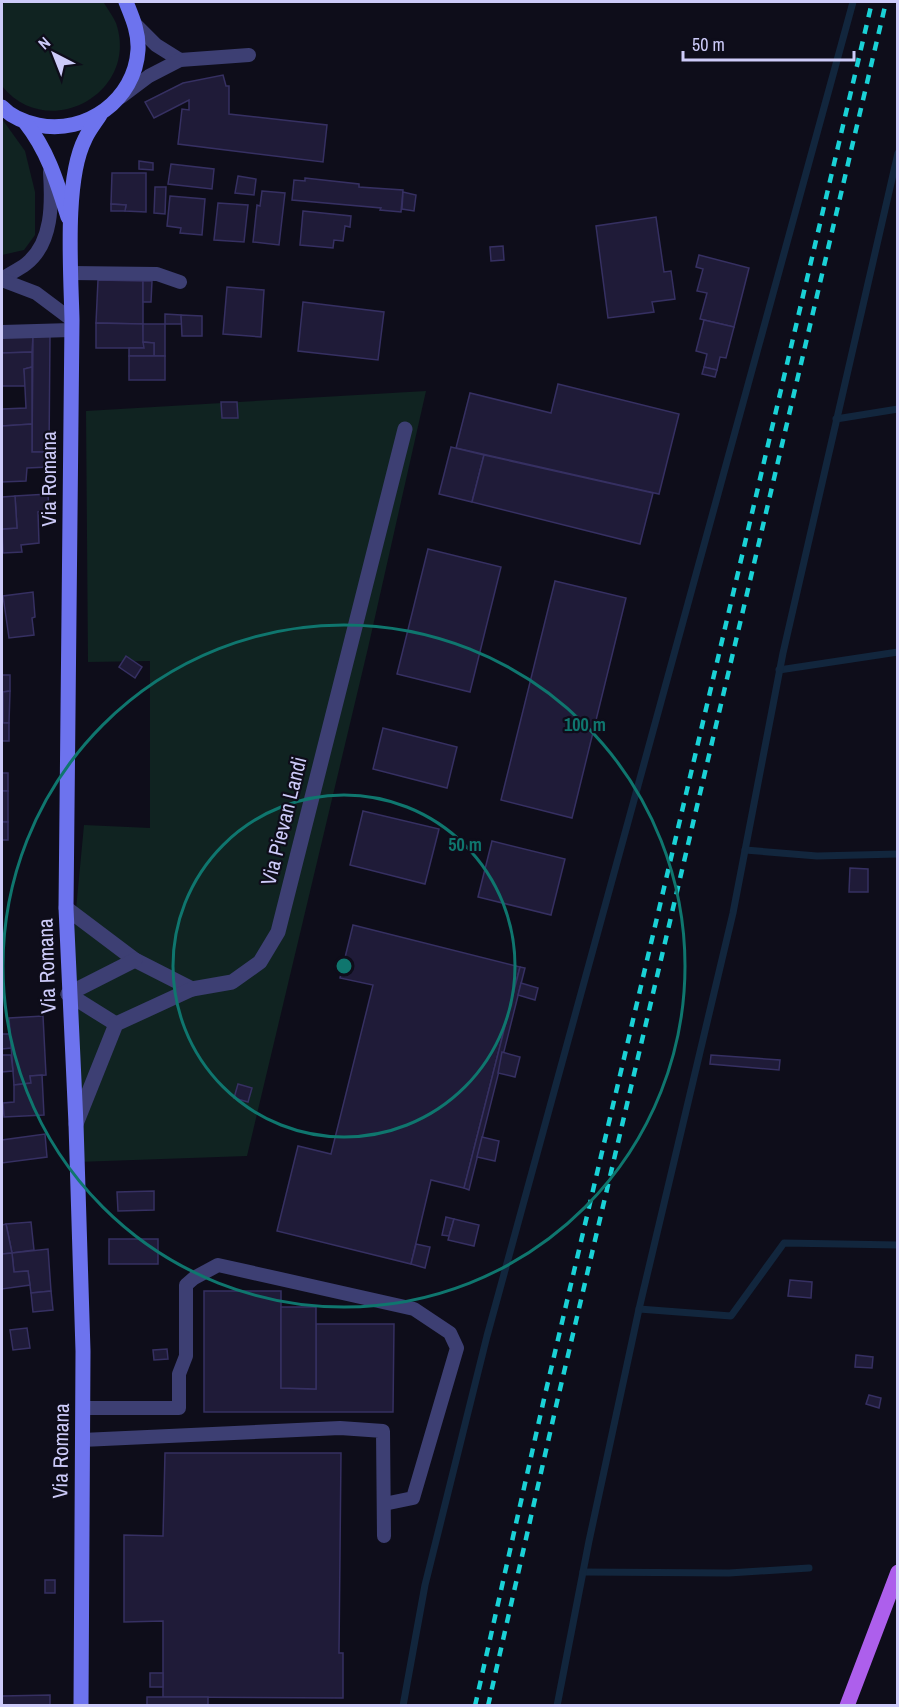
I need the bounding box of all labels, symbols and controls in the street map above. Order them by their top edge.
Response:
north arrow [24,24,84,84]
scale bar [683,24,854,62]
text: N [33,32,55,54]
text: 50 m [692,32,725,57]
street label: Via Romana [34,431,63,527]
text: 100 m [564,712,606,737]
street label: Via Pievan Landi [253,753,314,888]
text: 50 m [448,832,482,857]
street label: Via Romana [30,917,63,1014]
centre of rings [334,956,354,976]
street label: Via Romana [45,1403,76,1499]

